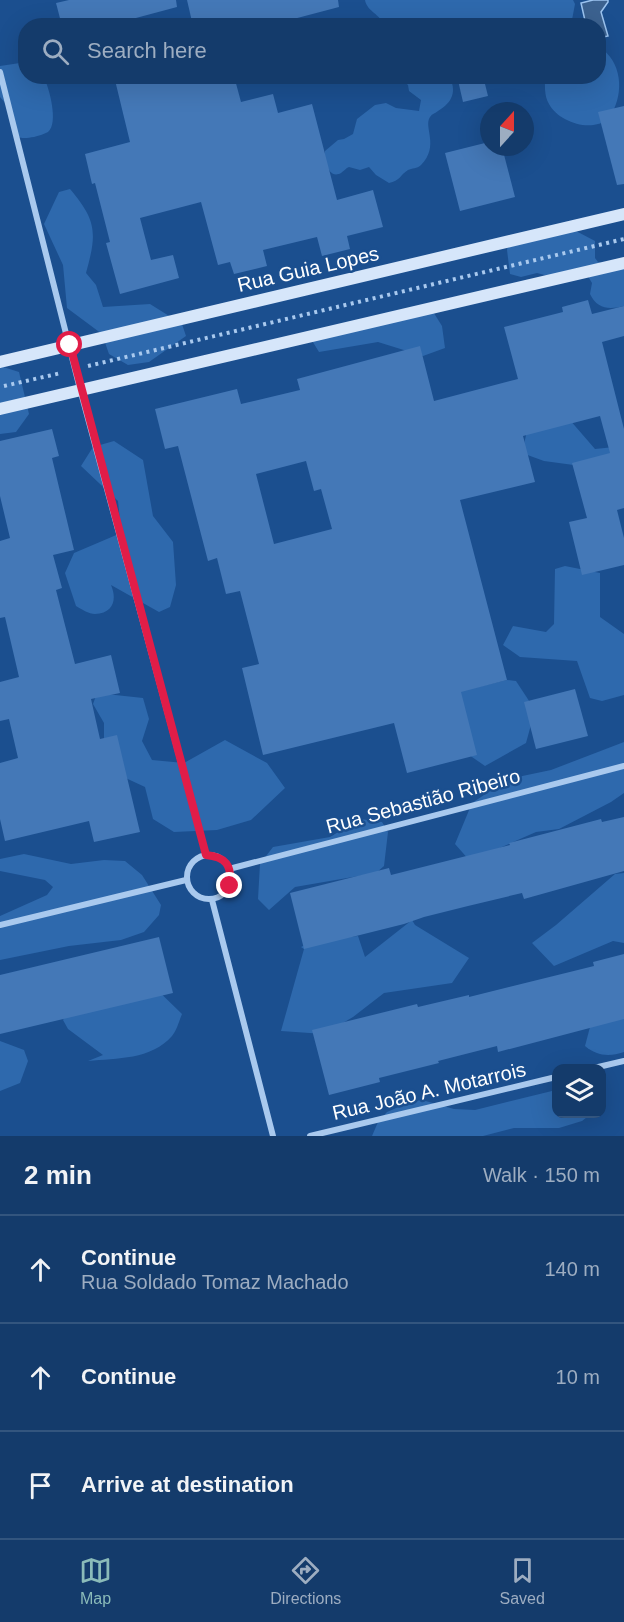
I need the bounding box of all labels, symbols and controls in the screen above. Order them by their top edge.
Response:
search box [18,18,606,84]
icon: search [39,35,72,68]
text: Search here [87,38,207,63]
north arrow [480,102,534,156]
street label: Rua Guia Lopes [235,242,381,296]
route start [56,331,82,357]
street label: Rua Sebastião Ribeiro [324,764,522,838]
route end [216,872,242,898]
street label: Rua João A. Motarrois [330,1058,528,1124]
map controls [552,1064,606,1118]
button: layers [552,1064,606,1118]
text: 2 min [24,1160,92,1190]
text: Walk · 150 m [483,1164,600,1186]
text: Continue [81,1245,176,1270]
icon: ahead [24,1253,57,1286]
text: 140 m [544,1258,600,1280]
text: Rua Soldado Tomaz Machado [81,1271,349,1293]
icon: ahead [24,1361,57,1394]
text: Continue [81,1364,176,1389]
text: 10 m [556,1366,600,1388]
icon: arrive [24,1469,57,1502]
text: Arrive at destination [81,1472,294,1497]
tab: Map [79,1554,112,1608]
tab: Directions [270,1554,341,1608]
tab: Saved [500,1554,545,1608]

